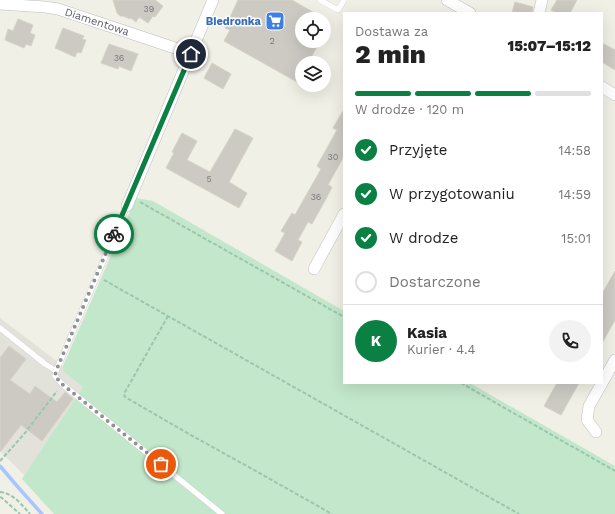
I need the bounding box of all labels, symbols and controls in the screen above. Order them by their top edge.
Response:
house number: 39 [144,4,154,14]
street label: Diamentowa [63,5,131,39]
supermarket icon: Biedronka [264,10,286,32]
map controls [295,12,331,92]
button: locate [295,12,331,48]
place label: Biedronka [206,15,262,28]
text: Dostawa za [355,24,428,39]
house number: 2 [269,36,275,46]
pin [174,37,208,71]
text: 15:07–15:12 [508,37,591,55]
text: 2 min [355,39,426,69]
icon: home [180,43,202,65]
house number: 36 [114,53,124,63]
button: layers [295,56,331,92]
text: W drodze · 120 m [355,102,464,117]
icon: check [355,139,377,161]
text: Przyjęte [389,141,447,159]
text: 14:58 [559,143,591,158]
house number: 30 [328,152,339,162]
house number: 5 [206,174,212,184]
icon: check [355,183,377,205]
text: W przygotowaniu [389,185,515,203]
text: 14:59 [559,187,591,202]
house number: 36 [311,192,321,202]
courier [94,214,134,254]
icon: bike [103,223,125,245]
icon: check [355,227,377,249]
text: W drodze [389,229,458,247]
text: 15:01 [561,231,591,246]
text: Dostarczone [389,273,481,291]
button: phone [549,320,591,362]
text: Kasia [407,324,447,342]
text: K [371,332,381,350]
text: Kurier · 4.4 [407,342,475,357]
pin [144,447,178,481]
icon: bag [150,453,172,475]

